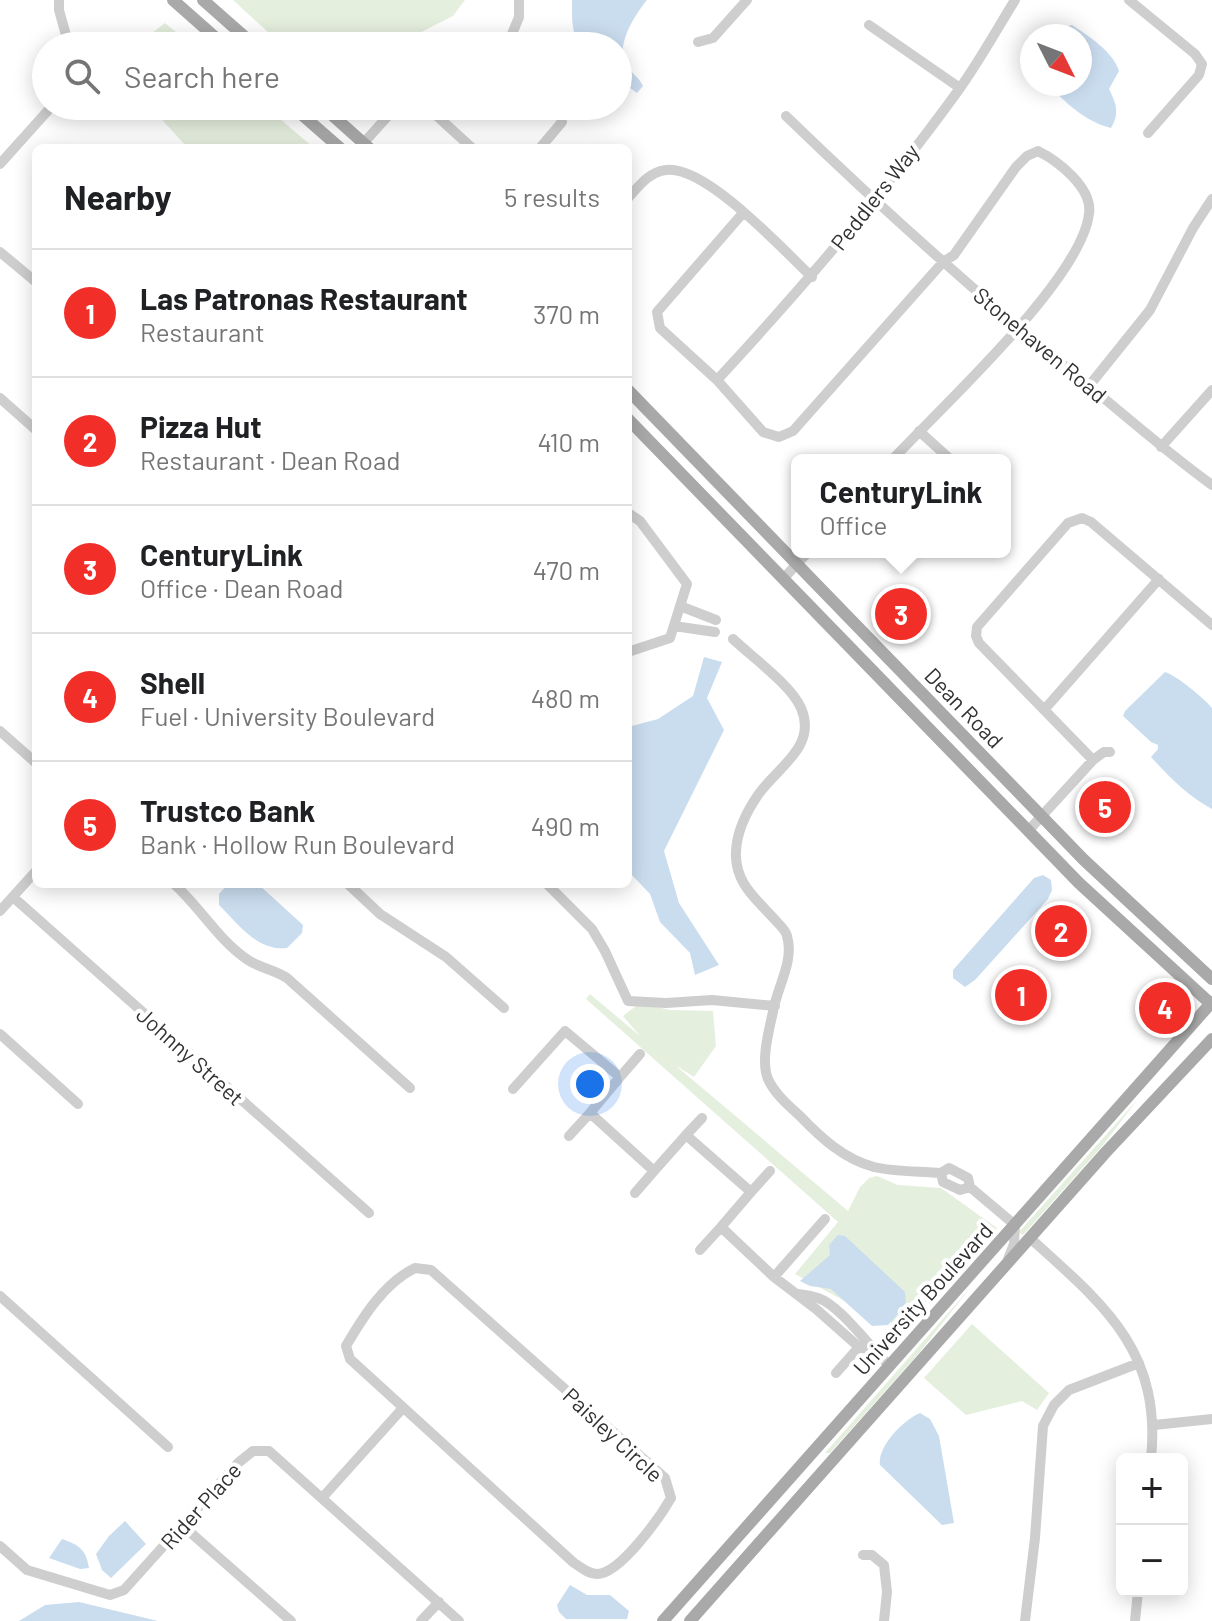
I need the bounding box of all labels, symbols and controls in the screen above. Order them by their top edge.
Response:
north arrow [1020,24,1092,96]
search box [32,32,632,120]
icon: search [60,54,104,98]
text: Search here [124,58,280,94]
street label: Peddlers Way [825,138,924,255]
text: Nearby [64,176,172,217]
text: 5 results [504,181,600,212]
text: Las Patronas Restaurant [140,280,468,316]
street label: Stonehaven Road [969,281,1112,407]
text: 1 [85,298,95,329]
text: 370 m [533,298,600,329]
text: Restaurant [140,316,265,347]
text: Pizza Hut [140,408,262,444]
text: 2 [83,426,97,457]
text: 410 m [538,426,600,457]
text: Restaurant · Dean Road [140,444,400,475]
popup [791,454,1011,558]
text: CenturyLink [820,473,982,509]
text: Office [820,509,887,540]
text: CenturyLink [140,536,303,572]
text: 3 [83,554,97,585]
text: 470 m [533,554,600,585]
text: Office · Dean Road [140,572,344,603]
pin: 3 [875,584,927,644]
street label: Dean Road [920,662,1009,753]
text: Shell [140,664,205,700]
text: 4 [82,682,98,713]
text: 480 m [531,682,600,713]
text: Fuel · University Boulevard [140,700,435,731]
pin: 5 [1079,777,1131,837]
text: Trustco Bank [140,792,315,828]
text: 5 [83,810,97,841]
text: 490 m [531,810,600,841]
text: Bank · Hollow Run Boulevard [140,828,455,859]
pin: 2 [1035,901,1087,961]
pin: 1 [995,965,1047,1025]
pin: 4 [1139,978,1191,1038]
street label: Johnny Street [132,1001,249,1110]
your location [570,1064,610,1104]
street label: University Boulevard [847,1217,997,1380]
street label: Paisley Circle [559,1382,669,1487]
map controls [1116,1453,1188,1597]
button: + [1116,1453,1188,1525]
street label: Rider Place [155,1457,246,1554]
button: − [1116,1525,1188,1597]

